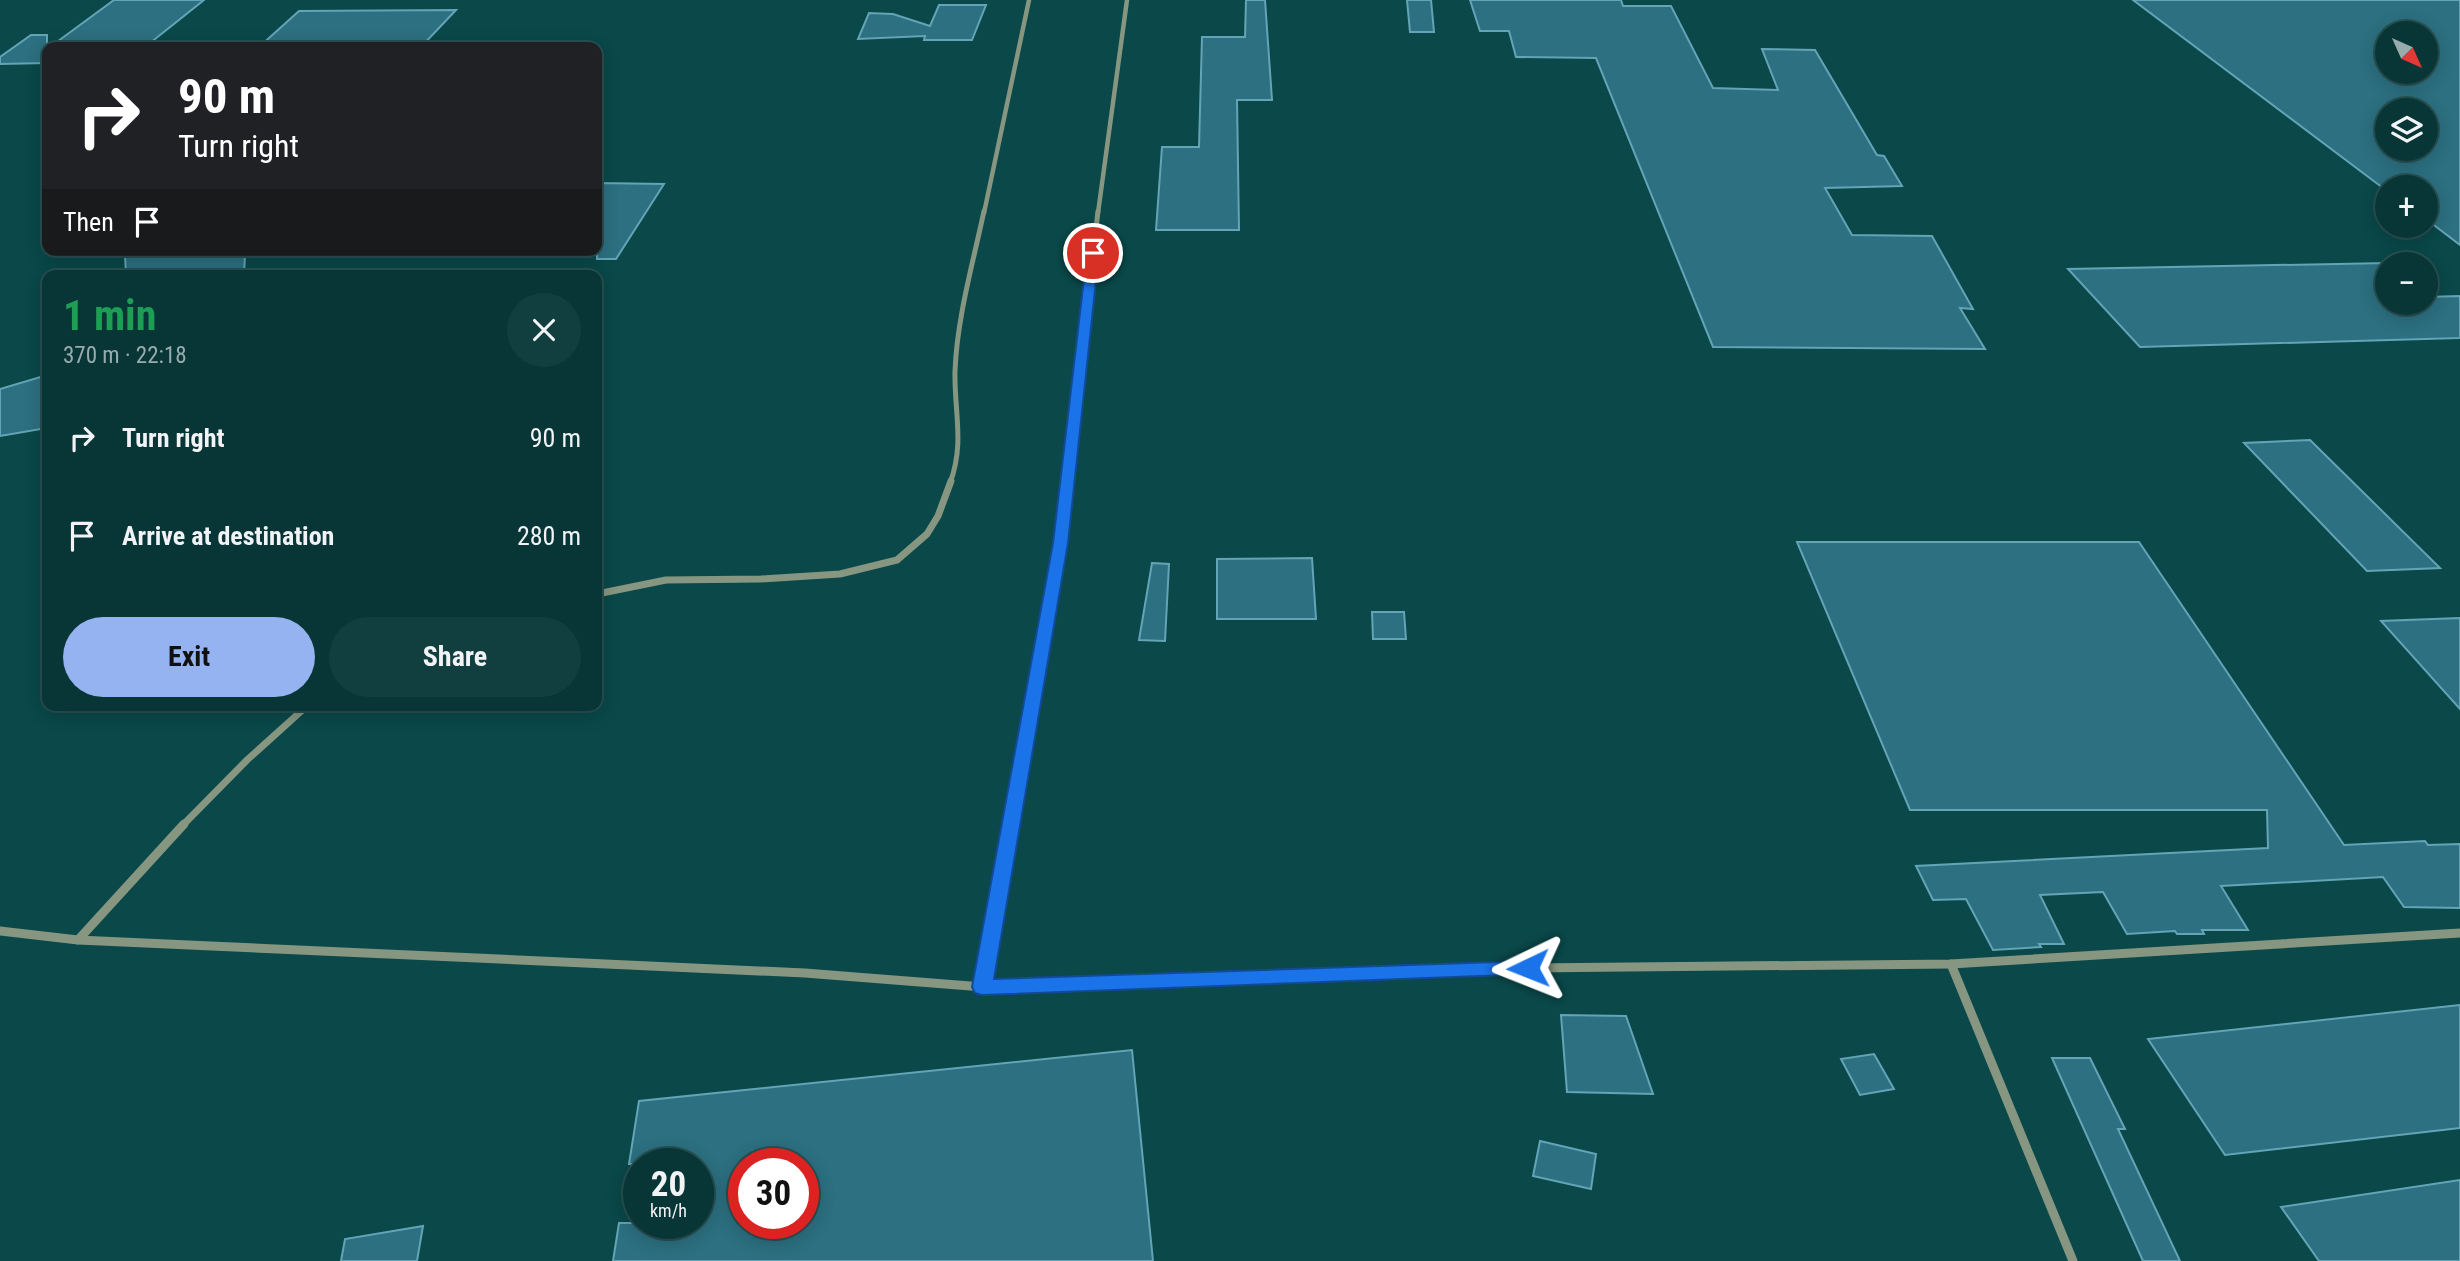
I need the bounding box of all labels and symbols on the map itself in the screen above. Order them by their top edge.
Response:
north arrow [2375,21,2438,84]
pin [1063,223,1123,283]
position arrow [1491,931,1565,1005]
speed limit sign: 30 [728,1148,819,1239]

